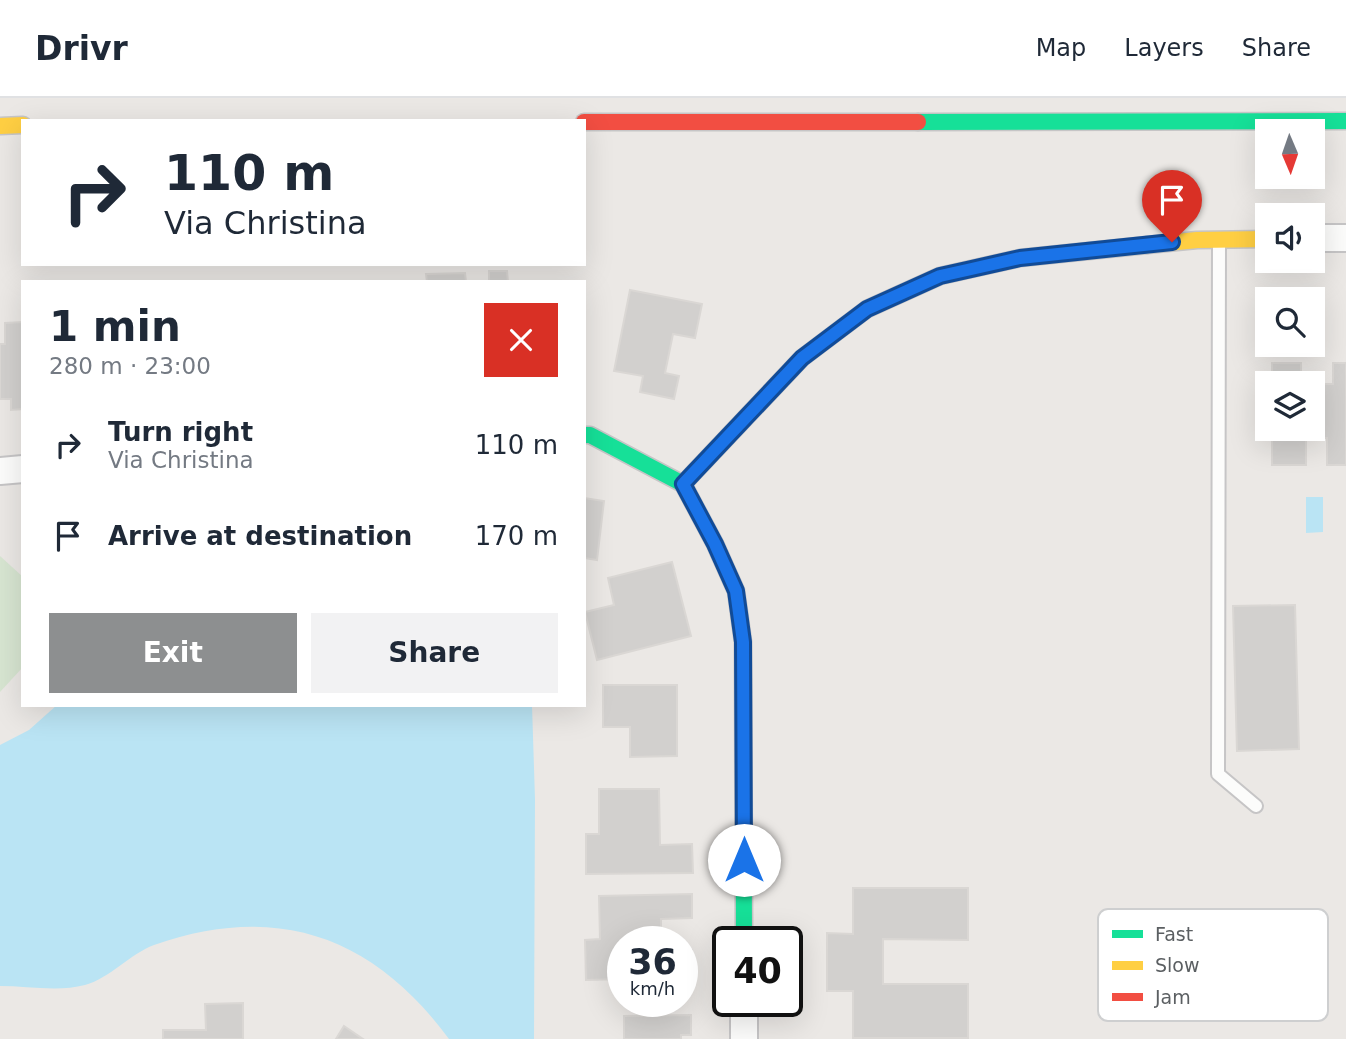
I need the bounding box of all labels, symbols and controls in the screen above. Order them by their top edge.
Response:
text: Drivr [35,29,128,68]
text: Map [1036,34,1086,62]
text: Layers [1124,34,1204,62]
text: Share [1242,34,1311,62]
north arrow [1255,119,1325,189]
map controls [1255,119,1325,441]
text: 110 m [164,145,334,202]
icon: right [49,147,140,238]
pin [1142,170,1202,242]
icon: arrive [1153,181,1191,219]
button: sound [1255,203,1325,273]
text: Via Christina [164,204,367,242]
button: search [1255,287,1325,357]
text: 1 min [49,302,181,351]
button: close [484,303,558,377]
text: 280 m · 23:00 [49,353,211,379]
button: layers [1255,371,1325,441]
text: Turn right [108,417,253,447]
icon: right [49,426,87,464]
text: 110 m [475,430,558,460]
text: Via Christina [108,447,254,473]
icon: arrive [49,517,87,555]
text: Arrive at destination [108,521,412,551]
text: 170 m [475,521,558,551]
button: Exit [49,613,297,693]
button: Share [311,613,558,693]
position arrow [707,823,781,897]
legend [1098,909,1328,1021]
text: Fast [1155,923,1193,945]
speed limit sign: 40 [712,926,803,1017]
text: 36 [628,942,677,982]
text: Slow [1155,954,1200,976]
text: km/h [630,978,675,999]
text: Jam [1154,986,1191,1008]

